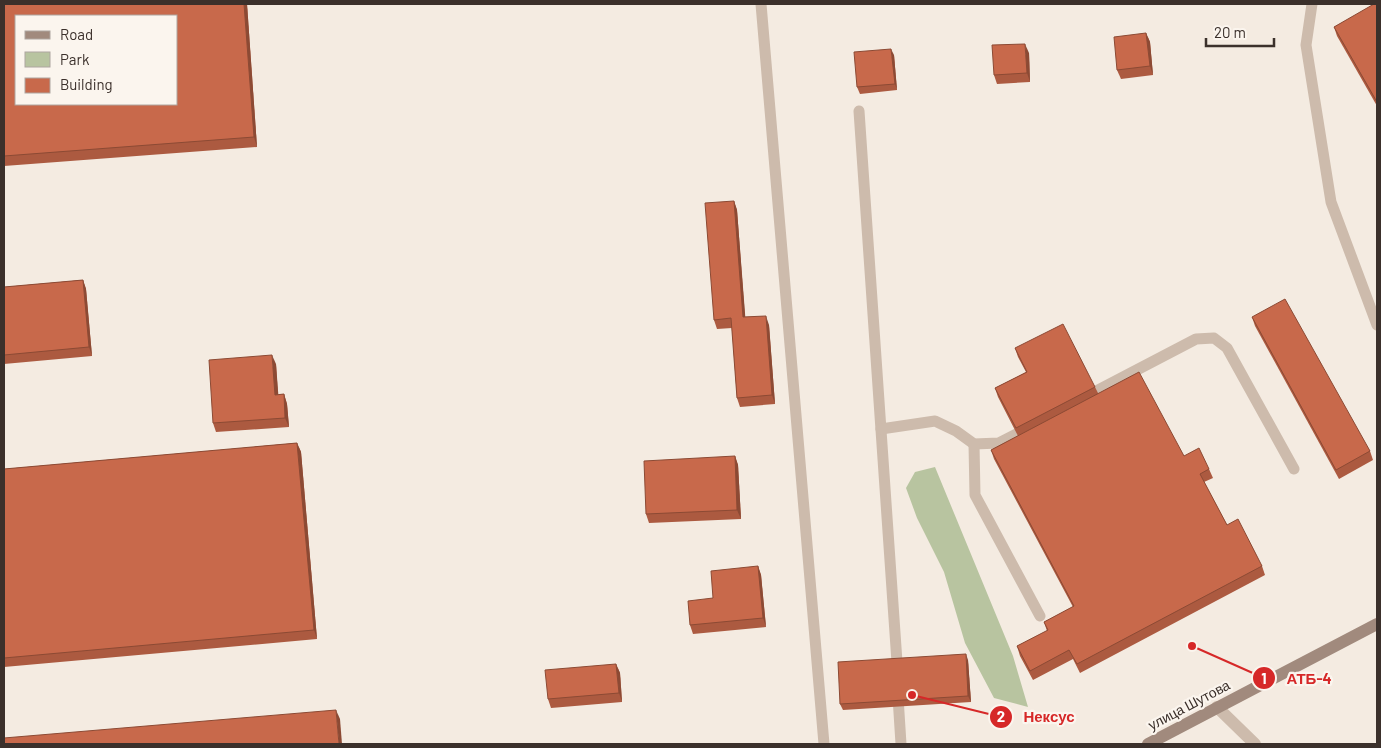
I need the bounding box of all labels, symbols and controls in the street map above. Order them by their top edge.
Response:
legend [15,15,178,105]
scale bar [1206,15,1274,47]
text: 20 m [1214,23,1246,41]
text: Road [60,25,93,43]
text: Park [60,50,90,68]
text: Building [60,75,113,93]
callout: АТБ-4 [1252,663,1342,693]
text: 1 [1261,669,1267,687]
text: АТБ-4 [1286,669,1332,687]
street label: улица Шутова [1145,676,1233,733]
callout: Нексус [989,702,1085,732]
text: 2 [997,707,1005,725]
text: Нексус [1023,707,1075,725]

